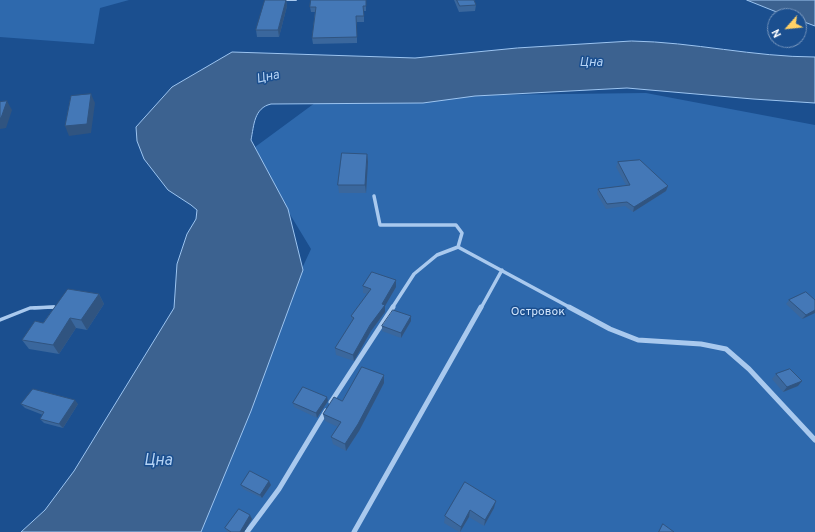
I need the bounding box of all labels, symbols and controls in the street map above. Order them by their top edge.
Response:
north arrow [767,8,807,48]
text: N [769,26,785,40]
water label: Цна [579,55,603,71]
water label: Цна [255,68,281,88]
park label: Островок [511,306,565,320]
water label: Цна [144,452,172,472]

